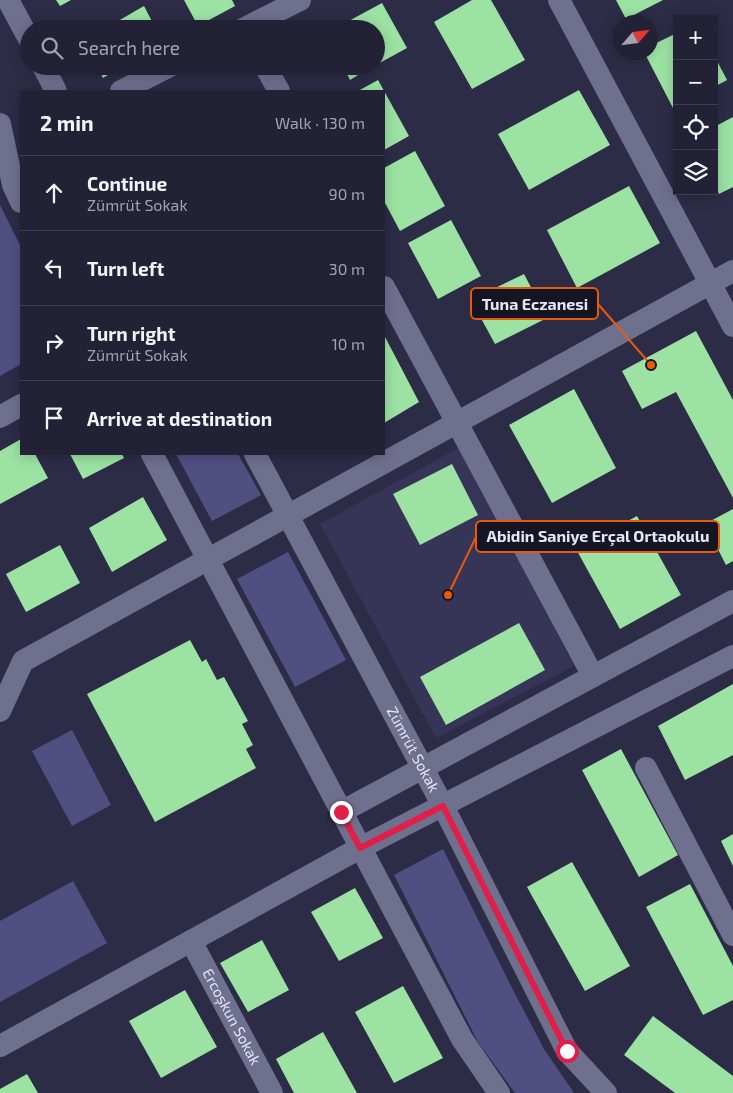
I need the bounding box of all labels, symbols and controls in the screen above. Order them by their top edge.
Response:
north arrow [613,15,658,60]
map controls [673,15,718,195]
button: + [673,15,718,60]
search box [20,20,385,75]
icon: search [38,34,66,62]
text: Search here [78,36,180,59]
button: − [673,60,718,105]
button: locate [673,105,718,150]
text: 2 min [40,110,94,135]
text: Walk · 130 m [275,113,365,132]
button: layers [673,150,718,195]
text: Continue [87,172,167,195]
icon: ahead [40,179,68,207]
text: 90 m [329,184,365,203]
text: Zümrüt Sokak [87,195,188,214]
icon: left [40,254,68,282]
text: Turn left [87,257,164,280]
text: 30 m [329,259,365,278]
callout: Tuna Eczanesi [471,288,598,319]
text: Tuna Eczanesi [482,294,588,313]
text: Turn right [87,322,175,345]
icon: right [40,329,68,357]
text: 10 m [331,334,365,353]
text: Zümrüt Sokak [87,345,188,364]
icon: arrive [40,404,68,432]
text: Arrive at destination [87,407,272,430]
callout: Abidin Saniye Erçal Ortaokulu [476,521,719,552]
text: Abidin Saniye Erçal Ortaokulu [486,526,710,547]
street label: Zümrüt Sokak [384,703,444,795]
route end [330,801,353,824]
street label: Ercoşkun Sokak [199,965,265,1068]
route start [556,1040,579,1063]

